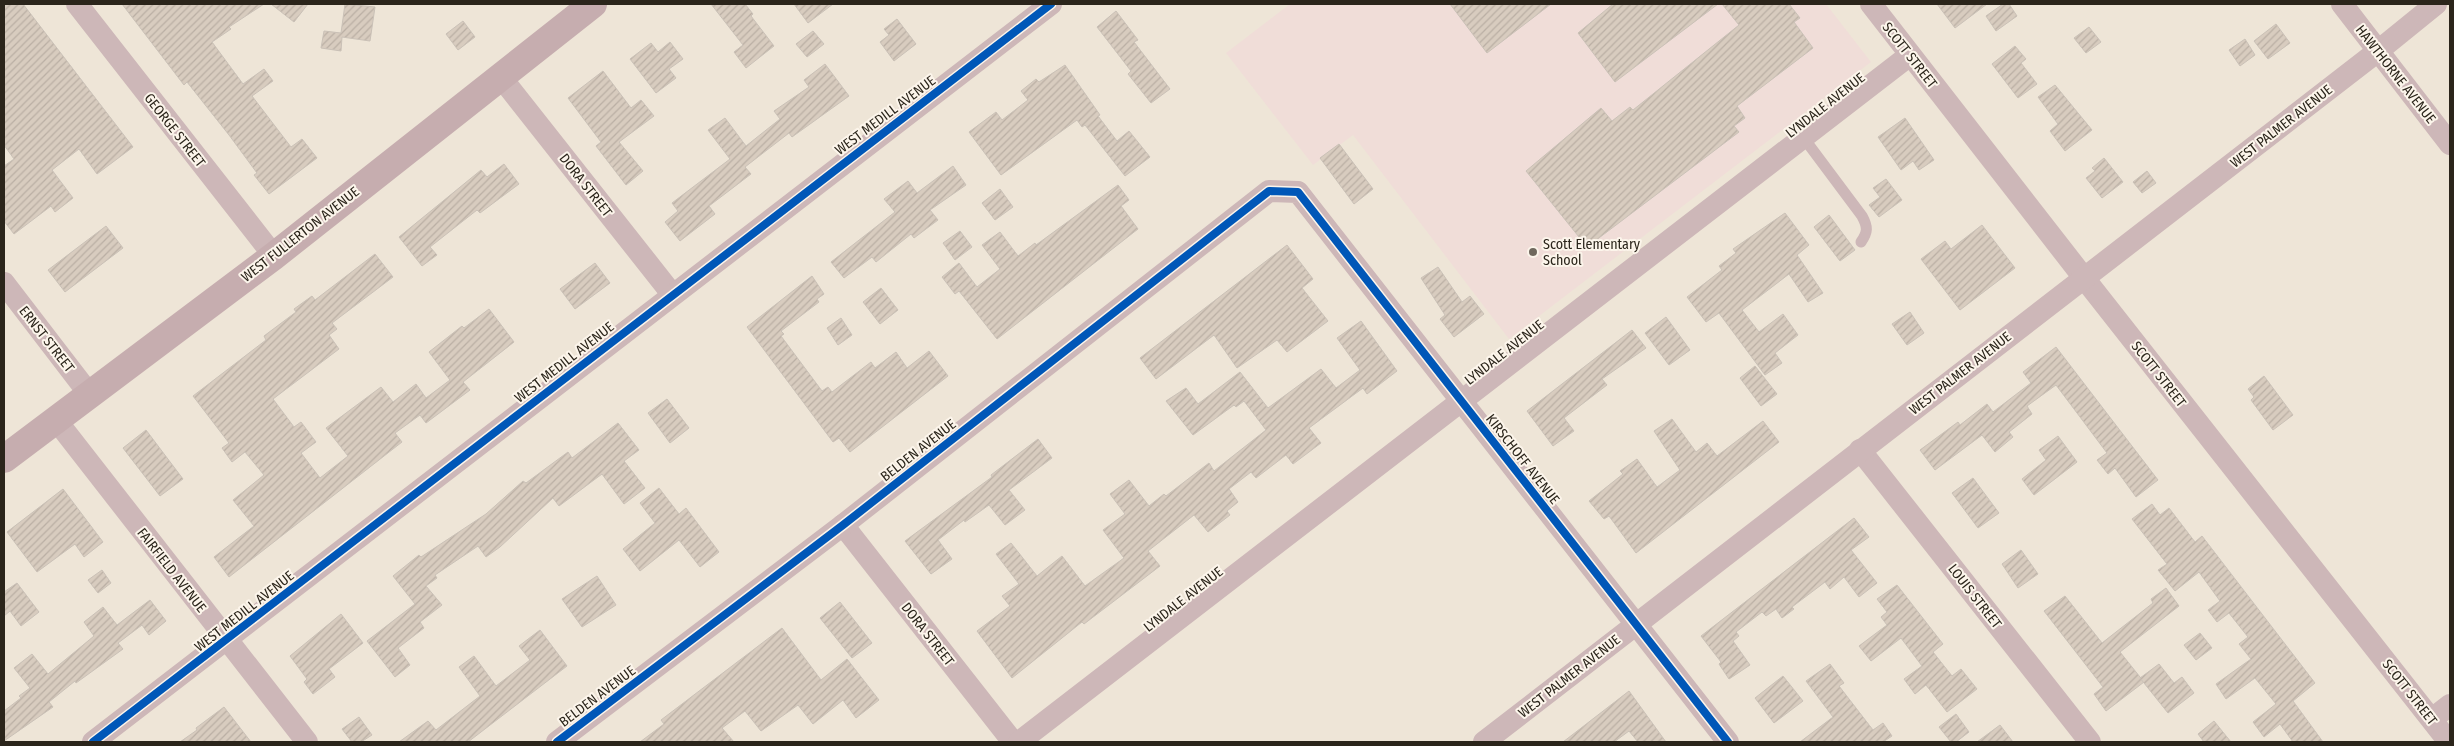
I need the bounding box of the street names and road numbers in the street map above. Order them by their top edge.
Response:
street label: SCOTT STREET [1879,19,1941,92]
street label: HAWTHORNE AVENUE [2352,22,2440,127]
street label: LYNDALE AVENUE [1782,69,1869,142]
street label: WEST MEDILL AVENUE [832,72,939,159]
street label: WEST PALMER AVENUE [2227,81,2336,172]
street label: GEORGE STREET [141,90,209,171]
street label: DORA STREET [556,150,616,221]
street label: WEST FULLERTON AVENUE [238,183,363,286]
street label: ERNST STREET [15,303,78,376]
street label: LYNDALE AVENUE [1461,316,1548,389]
street label: WEST MEDILL AVENUE [511,318,618,406]
street label: WEST PALMER AVENUE [1906,328,2015,419]
street label: SCOTT STREET [2128,338,2190,411]
street label: KIRSCHOFF AVENUE [1482,411,1563,508]
street label: BELDEN AVENUE [877,415,960,485]
street label: FAIRFIELD AVENUE [133,525,210,616]
street label: LOUIS STREET [1944,561,2005,632]
street label: LYNDALE AVENUE [1140,563,1227,636]
street label: WEST MEDILL AVENUE [191,567,298,655]
street label: DORA STREET [898,599,958,670]
street label: WEST PALMER AVENUE [1515,631,1624,722]
street label: SCOTT STREET [2379,656,2441,729]
street label: BELDEN AVENUE [556,662,639,731]

